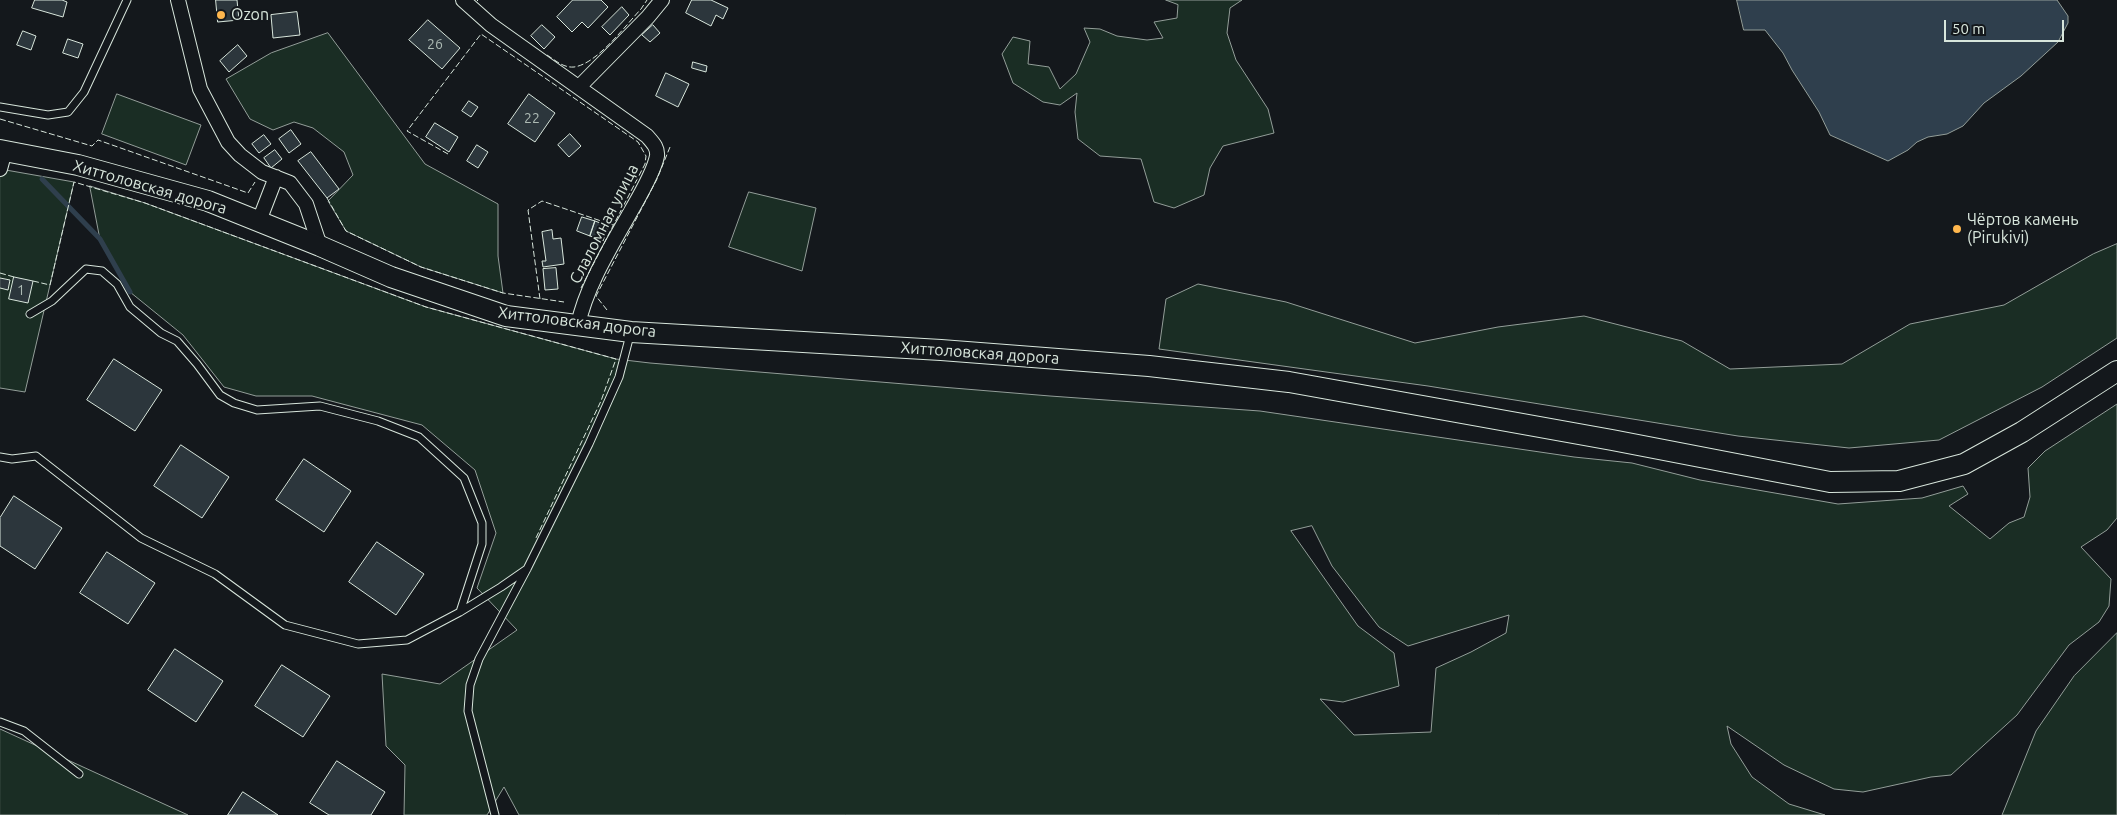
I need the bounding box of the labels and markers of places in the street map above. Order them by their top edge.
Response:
place label: Ozon [231,5,269,25]
marker: Ozon [215,9,227,21]
place label: Чёртов камень (Pirukivi) [1967,210,2079,248]
marker: Чёртов камень (Pirukivi) [1951,223,1963,235]

